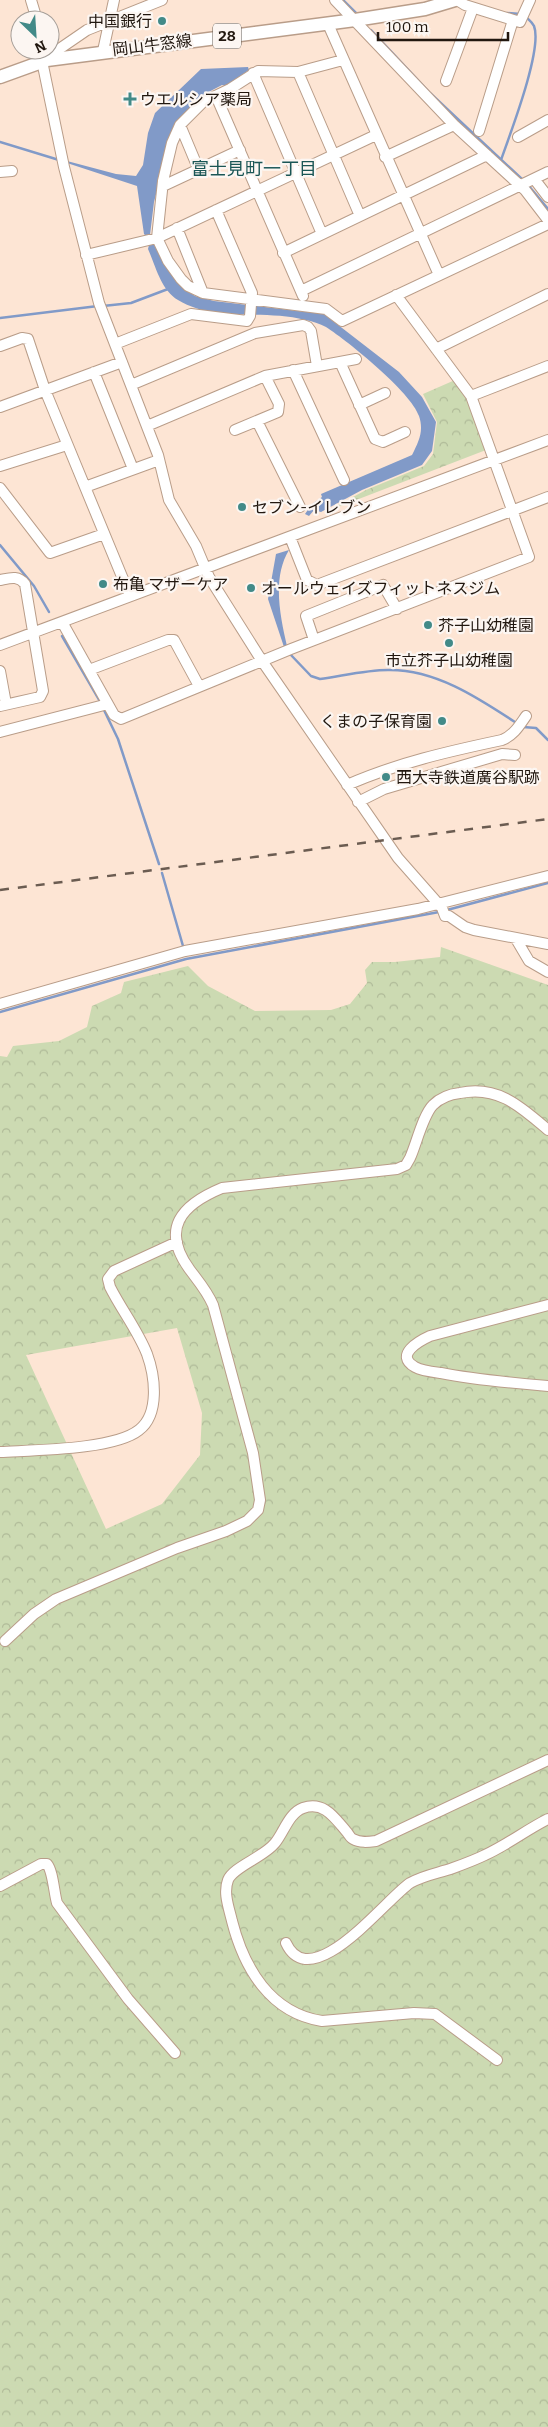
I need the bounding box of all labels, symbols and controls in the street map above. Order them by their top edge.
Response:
north arrow [10,10,60,60]
scale bar [378,10,508,42]
place label: 中国銀行 [88,12,152,31]
marker: 中国銀行 [156,15,168,27]
text: 100 m [386,18,429,36]
road number: 28 [213,24,241,48]
street label: 岡山牛窓線 [111,31,193,59]
text: N [32,36,49,56]
place label: ウエルシア薬局 [140,90,252,109]
marker: ウエルシア薬局 [124,93,136,105]
district label: 富士見町一丁目 [191,158,317,180]
place label: セブン-イレブン [252,498,371,517]
marker: セブン-イレブン [236,501,248,513]
place label: 布亀 マザーケア [113,575,228,594]
marker: 布亀 マザーケア [97,578,109,590]
place label: オールウェイズフィットネスジム [261,579,500,598]
marker: オールウェイズフィットネスジム [245,582,257,594]
place label: 芥子山幼稚園 [438,616,534,635]
marker: 芥子山幼稚園 [422,619,434,631]
marker: 市立芥子山幼稚園 [443,637,455,649]
place label: 市立芥子山幼稚園 [385,651,513,670]
place label: くまの子保育園 [320,712,432,731]
marker: くまの子保育園 [436,715,448,727]
place label: 西大寺鉄道廣谷駅跡 [396,768,540,787]
marker: 西大寺鉄道廣谷駅跡 [380,771,392,783]

